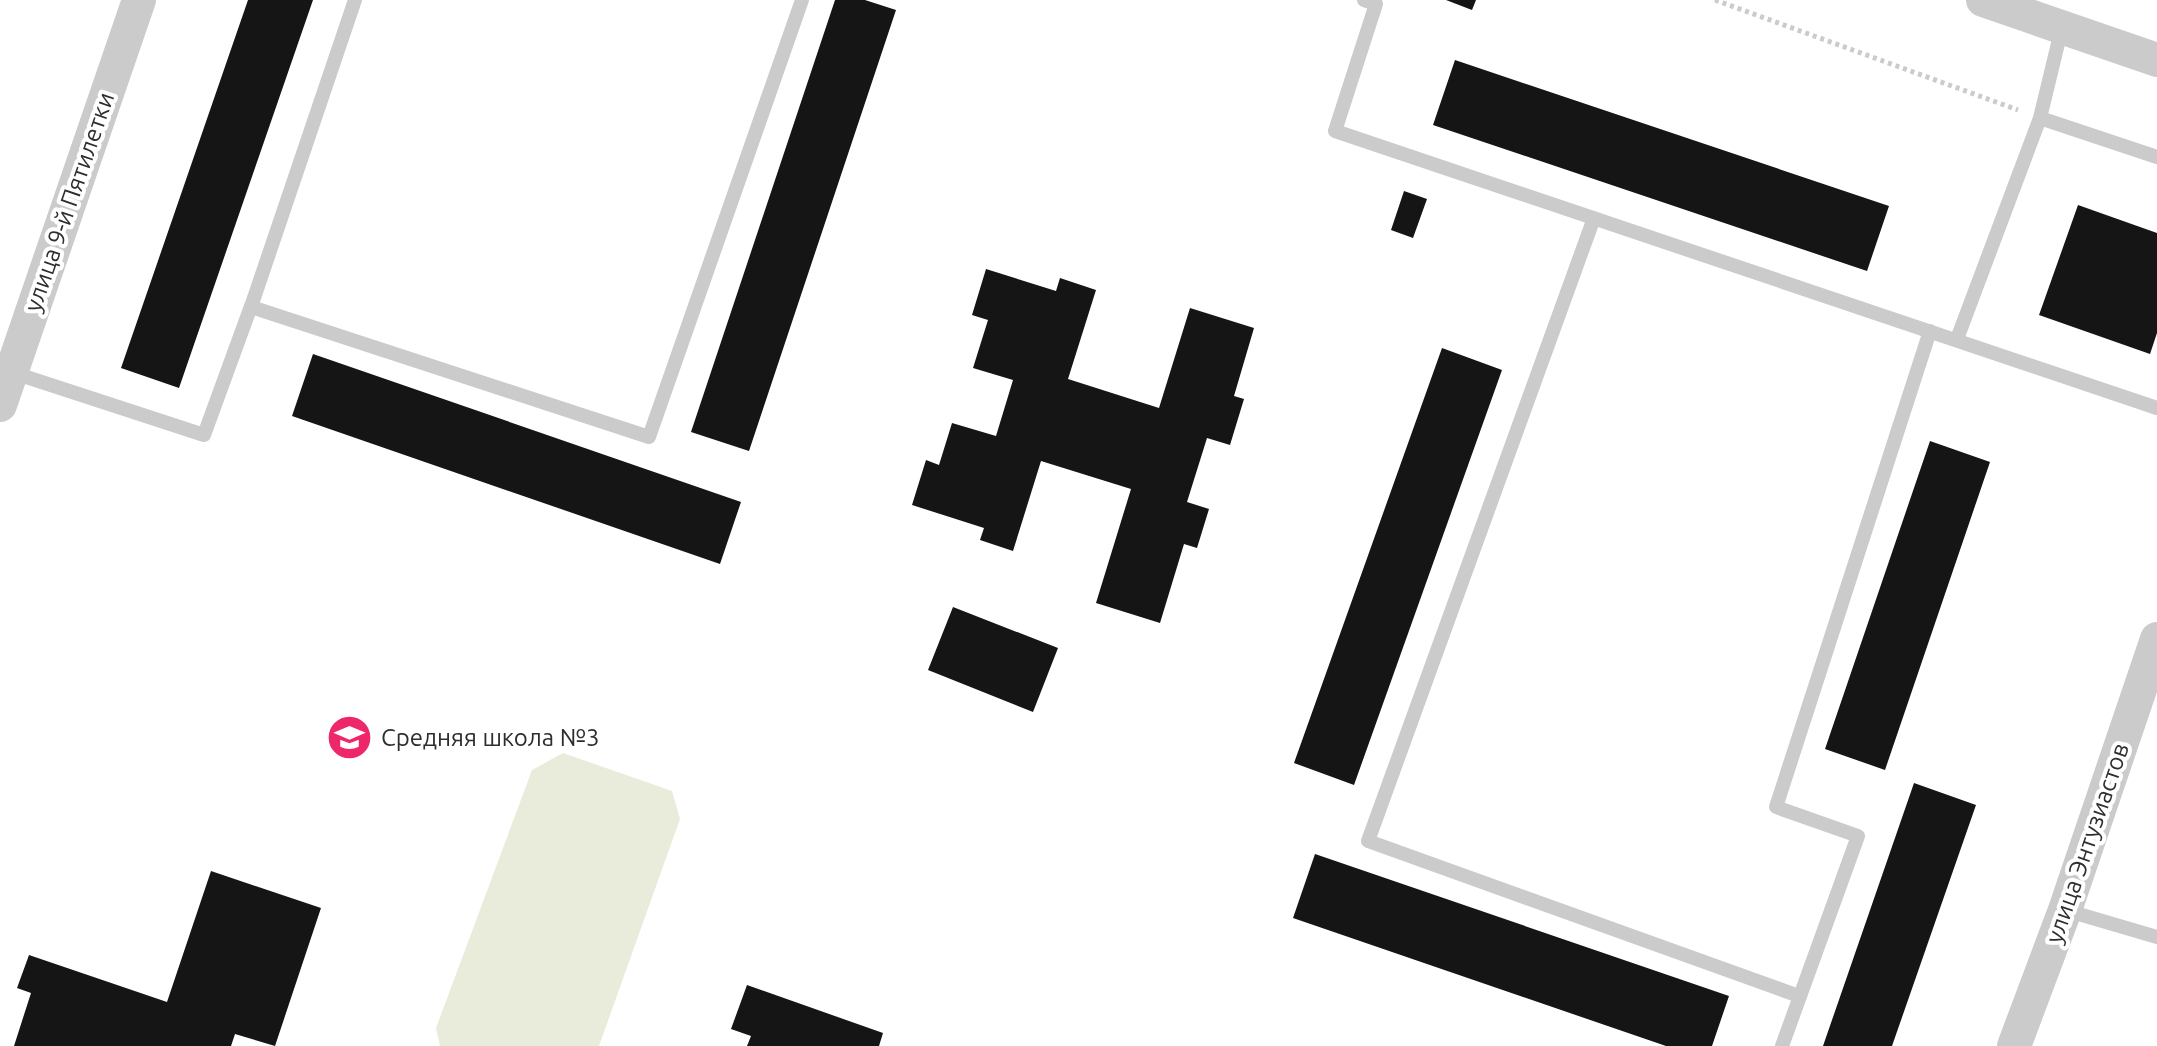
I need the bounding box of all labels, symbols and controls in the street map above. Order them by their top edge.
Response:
street label: улица 9-й Пятилетки [19,89,119,315]
school or university icon: Средняя школа №3 [326,713,374,761]
place label: Средняя школа №3 [381,724,600,751]
street label: улица Энтузиастов [2040,739,2134,947]

